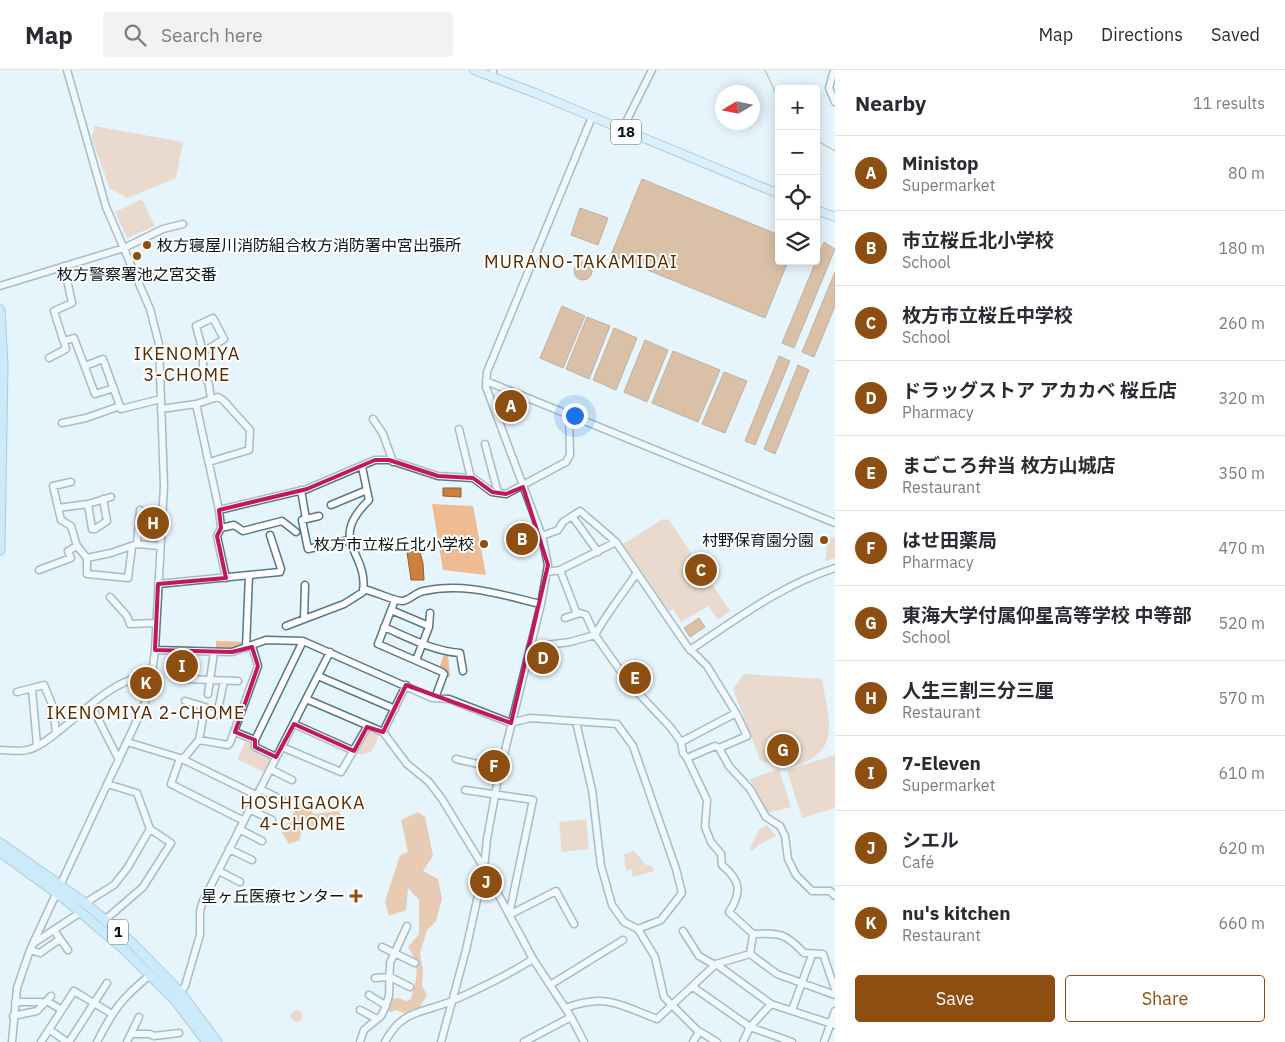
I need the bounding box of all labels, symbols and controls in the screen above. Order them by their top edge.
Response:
search box [103,12,453,57]
text: Map [25,19,73,51]
icon: search [121,21,149,49]
text: Search here [161,23,263,47]
text: Map [1038,23,1073,46]
text: Directions [1101,23,1183,46]
text: Saved [1211,23,1260,46]
north arrow [715,85,760,130]
map controls [775,85,820,265]
button: + [775,85,820,130]
text: Nearby [855,89,926,117]
text: 11 results [1193,93,1265,113]
road number: 18 [611,120,641,144]
button: − [775,130,820,175]
text: Ministop [902,151,979,175]
text: A [866,163,876,183]
text: 80 m [1228,163,1265,183]
button: locate [775,175,820,220]
text: Supermarket [902,175,995,195]
button: layers [775,220,820,265]
text: 市立桜丘北小学校 [902,228,1054,252]
place label: 枚方寝屋川消防組合枚方消防署中宮出張所 [157,235,461,255]
text: B [866,238,876,258]
text: 180 m [1218,238,1265,258]
marker: 枚方寝屋川消防組合枚方消防署中宮出張所 [141,239,153,251]
marker: 枚方警察署池之宮交番 [131,250,143,262]
district label: MURANO-TAKAMIDAI [484,250,678,273]
text: School [902,252,951,272]
place label: 枚方警察署池之宮交番 [57,264,217,284]
text: 枚方市立桜丘中学校 [902,303,1073,327]
text: C [866,313,876,333]
text: 260 m [1218,313,1265,333]
text: School [902,327,951,347]
district label: IKENOMIYA 3-CHOME [134,342,240,386]
text: ドラッグストア アカカベ 桜丘店 [902,378,1177,402]
pin: A [495,387,527,425]
text: D [865,388,877,408]
text: 320 m [1218,388,1265,408]
text: Pharmacy [902,402,974,422]
your location [562,403,588,429]
text: まごころ弁当 枚方山城店 [902,453,1116,477]
text: E [866,463,876,483]
text: 350 m [1218,463,1265,483]
text: Restaurant [902,477,981,497]
pin: H [137,504,169,542]
pin: B [506,520,538,558]
text: はせ田薬局 [902,528,997,552]
place label: 村野保育園分園 [702,530,814,550]
place label: 枚方市立桜丘北小学校 [314,534,474,554]
marker: 村野保育園分園 [818,534,830,546]
marker: 枚方市立桜丘北小学校 [478,538,490,550]
text: F [866,538,876,558]
text: 470 m [1218,538,1265,558]
pin: C [685,551,717,589]
text: Pharmacy [902,552,974,572]
text: 東海大学付属仰星高等学校 中等部 [902,603,1192,627]
text: G [865,613,877,633]
text: 520 m [1218,613,1265,633]
text: School [902,627,951,647]
pin: D [527,639,559,677]
pin: I [166,647,198,685]
pin: E [619,659,651,697]
pin: K [130,664,162,702]
text: 人生三割三分三厘 [902,678,1054,702]
text: H [865,688,877,708]
text: 570 m [1218,688,1265,708]
district label: IKENOMIYA 2-CHOME [47,701,245,724]
text: Restaurant [902,702,981,722]
pin: G [767,731,799,769]
pin: F [478,747,510,785]
text: 7-Eleven [902,751,981,775]
text: I [868,763,874,783]
text: 610 m [1218,763,1265,783]
text: Supermarket [902,775,995,795]
district label: HOSHIGAOKA 4-CHOME [240,791,366,835]
text: シエル [902,828,959,852]
text: J [867,838,875,858]
text: 620 m [1218,838,1265,858]
text: Café [902,852,934,872]
pin: J [470,863,502,901]
place label: 星ヶ丘医療センター [201,886,345,906]
marker: 星ヶ丘医療センター [349,889,363,903]
text: nu's kitchen [902,901,1011,925]
text: K [865,913,877,933]
text: 660 m [1218,913,1265,933]
road number: 1 [108,920,128,944]
text: Restaurant [902,925,981,945]
button: Save [855,975,1055,1022]
button: Share [1065,975,1265,1022]

